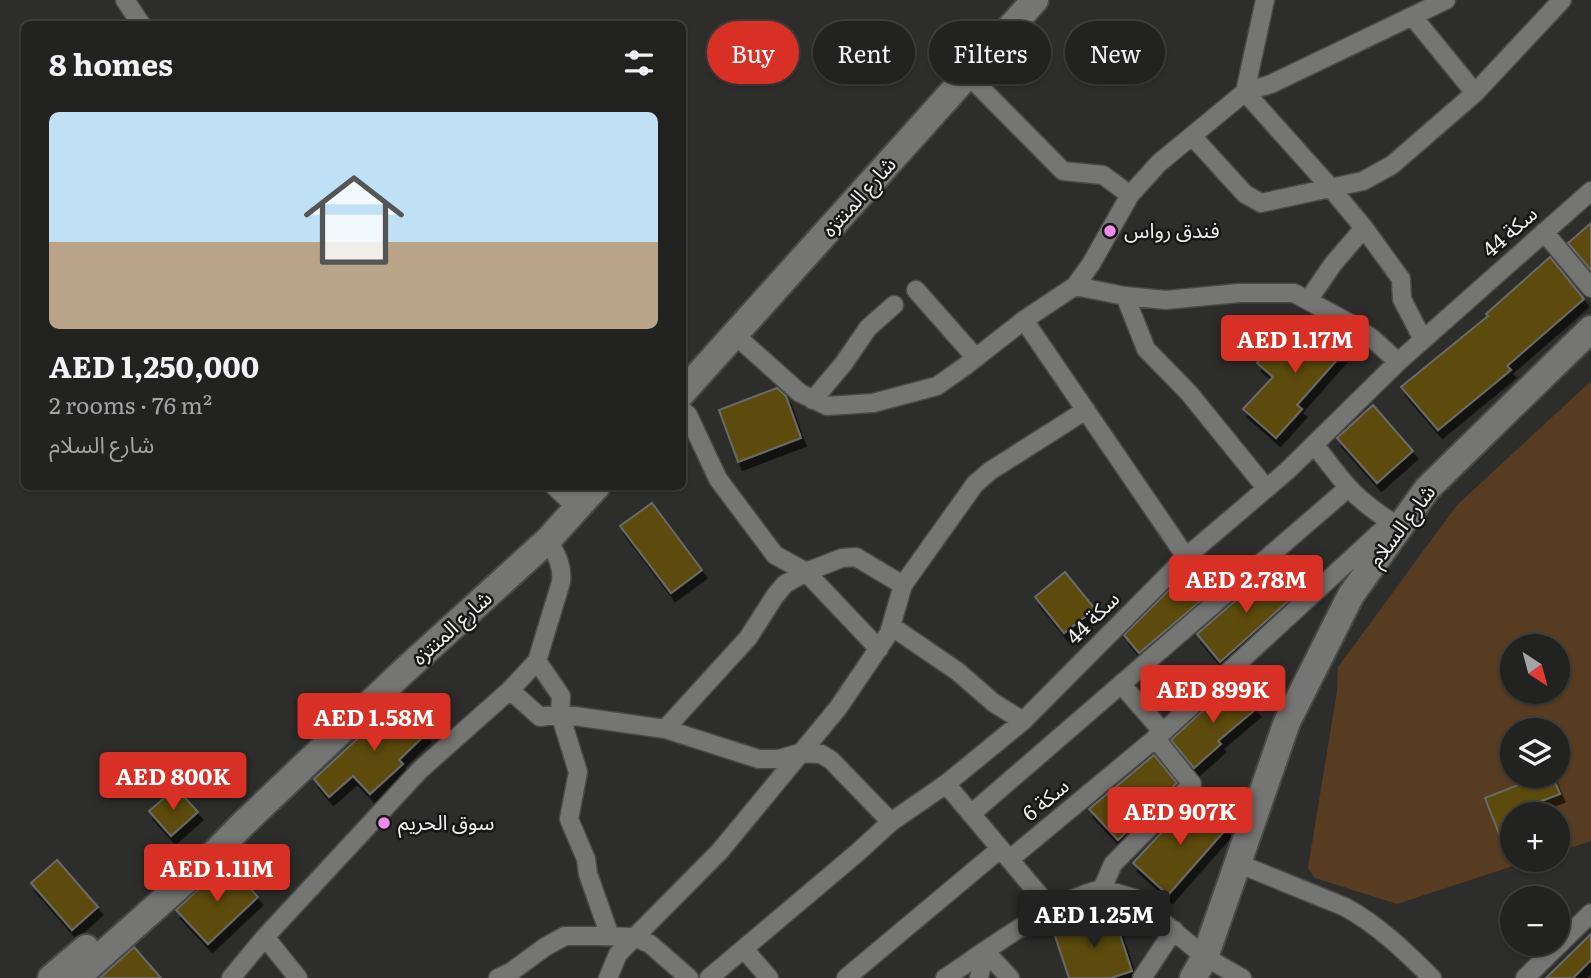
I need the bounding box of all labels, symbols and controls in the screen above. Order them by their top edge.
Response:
chip: Buy [707,21,799,84]
chip: Rent [813,21,915,84]
chip: Filters [929,21,1051,84]
chip: New [1065,21,1165,84]
text: 8 homes [49,41,173,85]
icon: filters [620,44,658,82]
street label: شارع المنتزه [813,148,903,244]
icon: home [291,157,417,283]
street label: سكة 44 [1474,197,1543,263]
place label: فندق رواس [1124,213,1220,244]
marker: فندق رواس [1102,223,1118,239]
pin: AED 1.17M [1215,316,1375,375]
text: AED 1.17M [1237,321,1353,355]
text: AED 1,250,000 [49,343,259,387]
text: 2 rooms · 76 m² [49,387,212,421]
text: شارع السلام [49,426,154,460]
street label: شارع السلام [1359,477,1444,574]
pin: AED 2.78M [1166,556,1326,615]
text: AED 2.78M [1185,561,1307,595]
street label: شارع المنتزه [403,582,499,672]
street label: سكة 44 [1057,582,1125,650]
north arrow [1500,634,1570,704]
map controls [1500,634,1570,956]
pin: AED 899K [1141,666,1285,725]
text: AED 899K [1156,671,1270,705]
pin: AED 1.58M [294,694,454,753]
text: AED 1.58M [313,699,435,733]
button: layers [1500,718,1570,788]
pin: AED 800K [101,752,245,812]
text: AED 800K [115,758,231,792]
street label: سكة 6 [1014,769,1075,827]
pin: AED 907K [1108,788,1252,847]
text: AED 907K [1124,793,1236,827]
button: + [1500,802,1570,872]
place label: سوق الحريم [398,805,494,838]
marker: سوق الحريم [376,815,392,831]
pin: AED 1.11M [137,844,297,904]
text: AED 1.11M [160,850,274,884]
button: − [1500,886,1570,956]
pin: AED 1.25M [1014,890,1174,950]
text: AED 1.25M [1034,896,1154,930]

